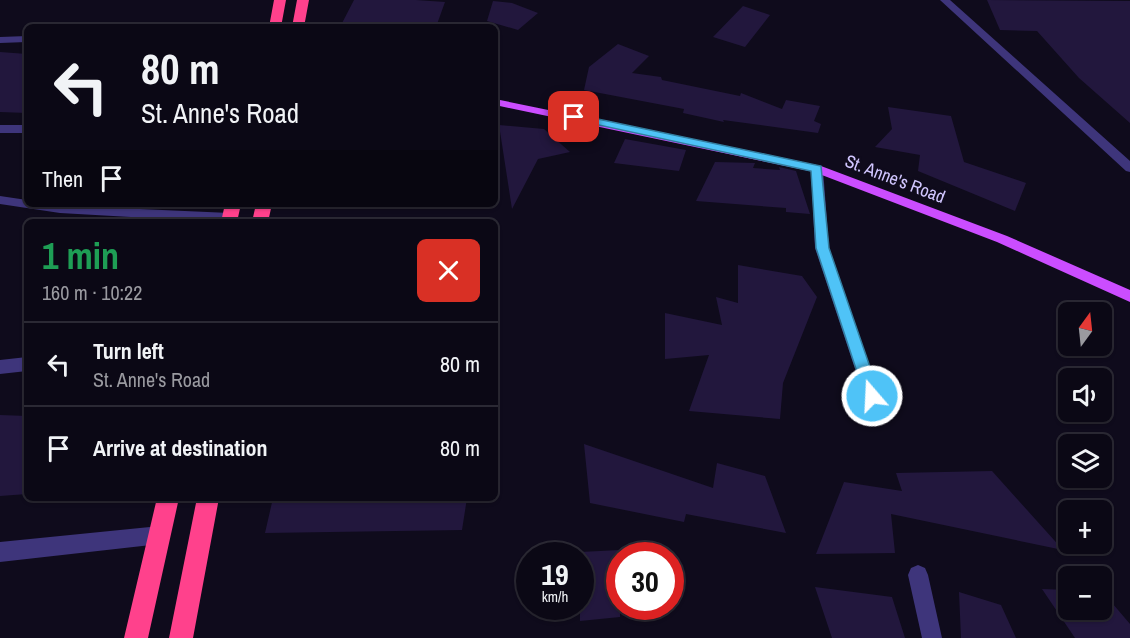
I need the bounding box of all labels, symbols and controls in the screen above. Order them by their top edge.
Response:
text: 80 m [141,41,220,97]
icon: left [42,48,120,126]
pin [548,91,599,142]
text: St. Anne's Road [141,95,299,131]
icon: arrive [557,100,590,133]
street label: St. Anne's Road [841,148,949,209]
icon: arrive [95,162,128,195]
text: Then [42,164,83,194]
text: 1 min [42,232,119,280]
button: close [417,239,480,302]
text: 160 m · 10:22 [42,279,142,306]
north arrow [1058,302,1112,356]
map controls [1058,302,1112,620]
text: Turn left [93,336,164,366]
icon: left [42,348,75,381]
text: 80 m [440,349,480,379]
position arrow [840,364,904,428]
text: St. Anne's Road [93,366,210,393]
button: sound [1058,368,1112,422]
icon: arrive [42,432,75,465]
text: Arrive at destination [93,433,267,463]
text: 80 m [440,433,480,463]
button: layers [1058,434,1112,488]
button: + [1058,500,1112,554]
speed limit sign: 30 [606,542,684,620]
text: 19 [541,554,569,594]
button: − [1058,566,1112,620]
text: km/h [542,586,568,607]

